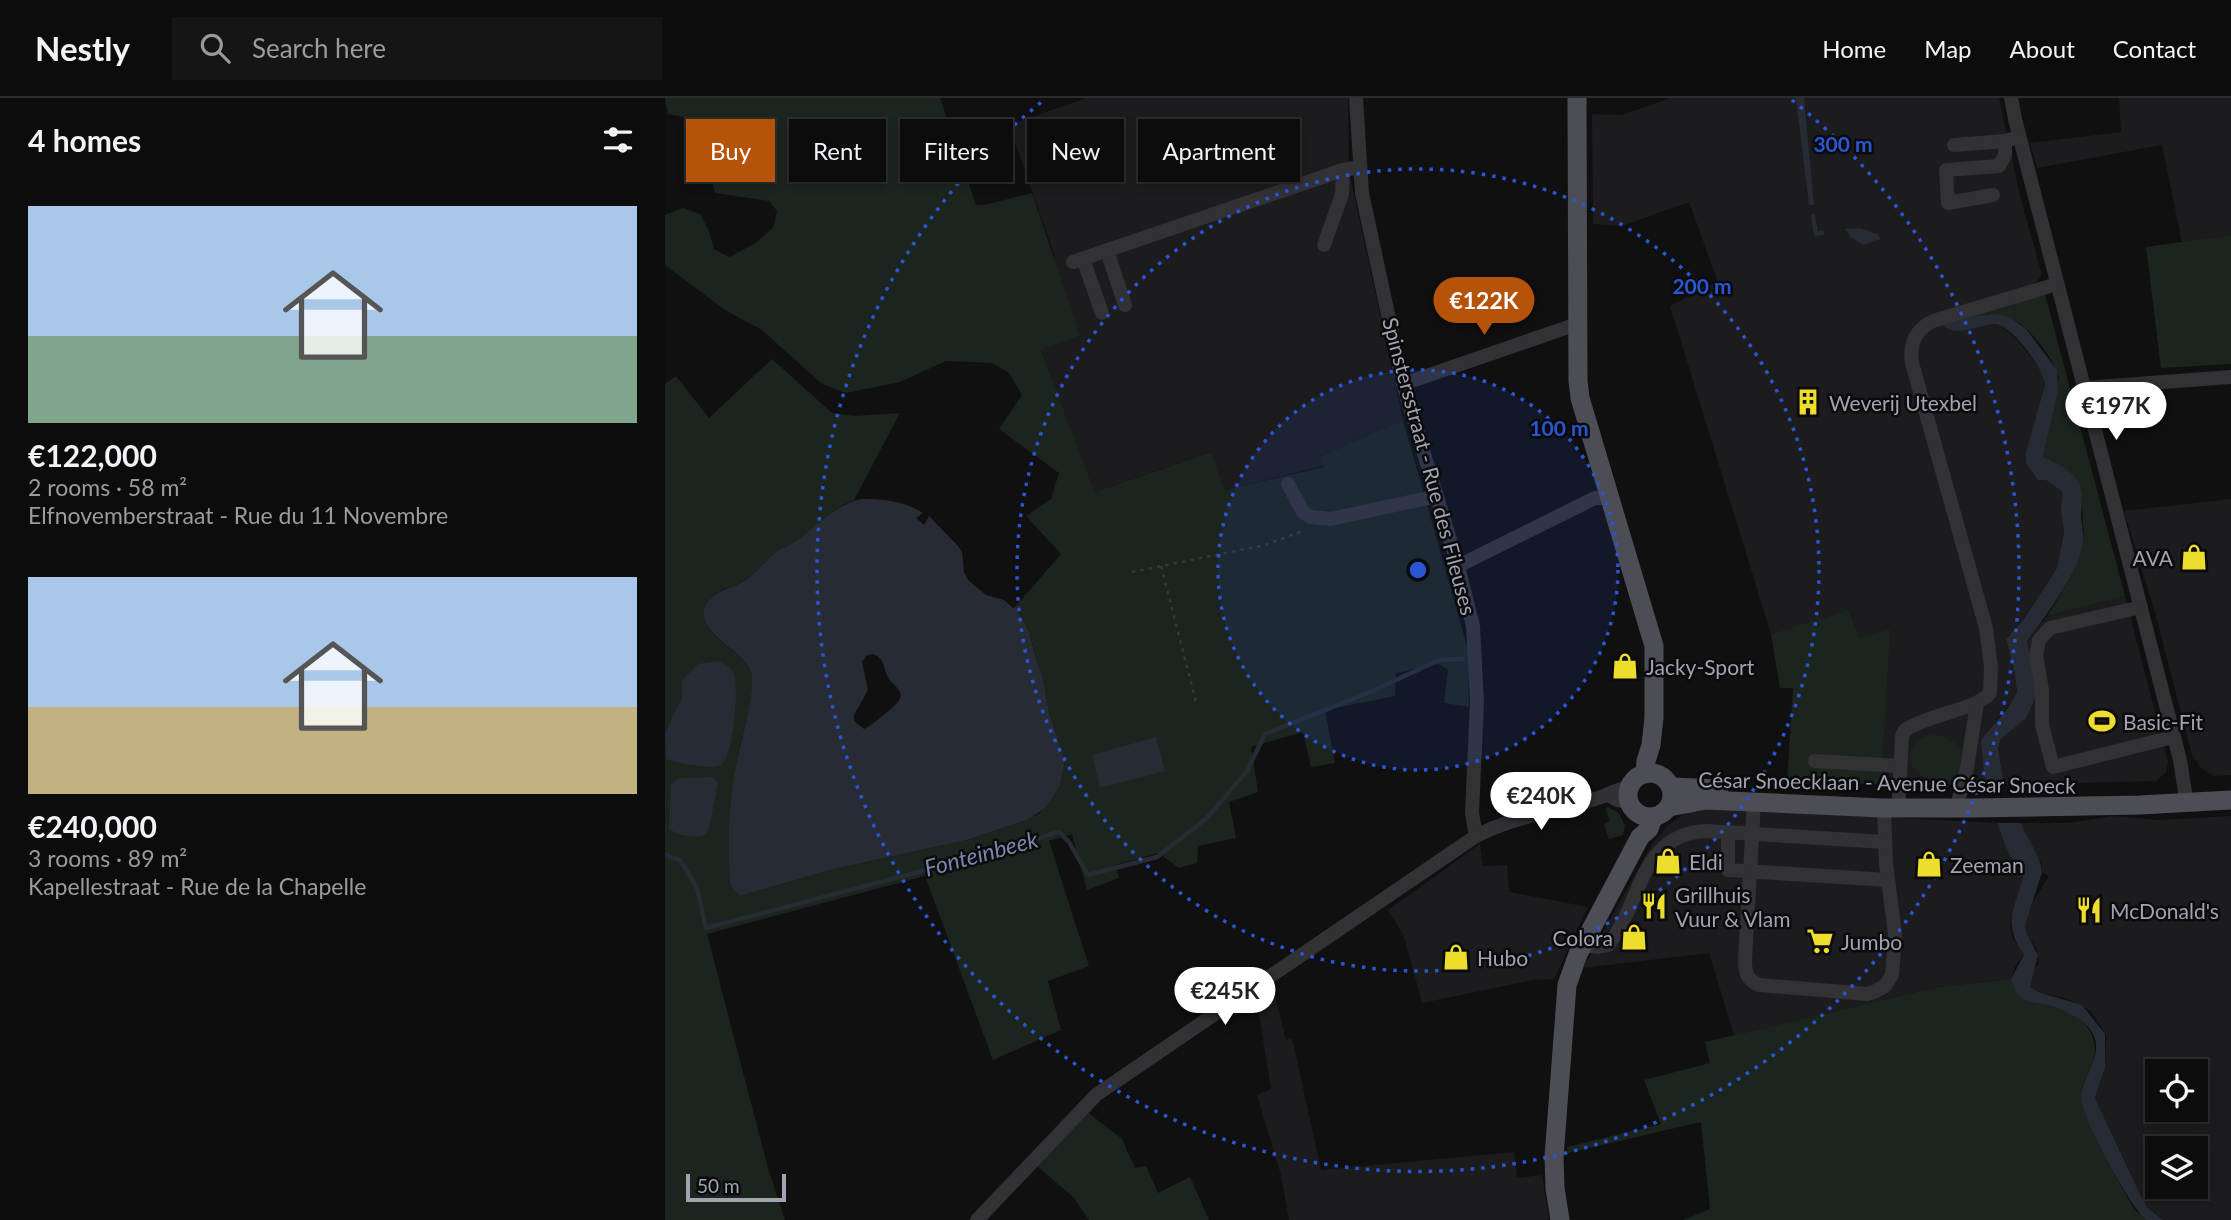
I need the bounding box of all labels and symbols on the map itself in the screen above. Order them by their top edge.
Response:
text: 300 m [1813,131,1873,156]
text: 200 m [1672,273,1732,298]
pin: €122K [1435,278,1533,337]
street label: Spinstersstraat - Rue des Fileuses [1378,314,1482,618]
pin: €197K [2067,382,2165,442]
building icon: Weverij Utexbel [1793,387,1823,417]
place label: Weverij Utexbel [1829,390,1977,415]
text: 100 m [1529,415,1589,440]
shop icon: AVA [2179,542,2209,572]
place label: AVA [2133,545,2174,570]
centre of rings [1406,558,1430,582]
shop icon: Jacky-Sport [1610,651,1640,681]
place label: Jacky-Sport [1646,654,1755,679]
sports icon: Basic-Fit [2087,706,2117,736]
place label: Basic-Fit [2123,709,2204,734]
street label: César Snoecklaan - Avenue César Snoeck [1698,766,2076,798]
pin: €240K [1492,772,1590,832]
water label: Fonteinbeek [921,824,1042,882]
shop icon: Eldi [1653,846,1683,876]
place label: Eldi [1689,849,1723,874]
shop icon: Zeeman [1914,849,1944,879]
place label: Zeeman [1950,852,2024,877]
place label: Grillhuis Vuur & Vlam [1675,882,1791,931]
restaurant icon: Grillhuis Vuur & Vlam [1639,891,1669,921]
restaurant icon: McDonald's [2074,895,2104,925]
place label: McDonald's [2110,898,2219,923]
shop icon: Colora [1619,922,1649,952]
place label: Colora [1552,925,1613,950]
supermarket icon: Jumbo [1805,926,1835,956]
place label: Jumbo [1841,929,1902,954]
shop icon: Hubo [1441,942,1471,972]
place label: Hubo [1477,945,1528,970]
pin: €245K [1176,968,1274,1027]
scale bar [686,1171,786,1203]

